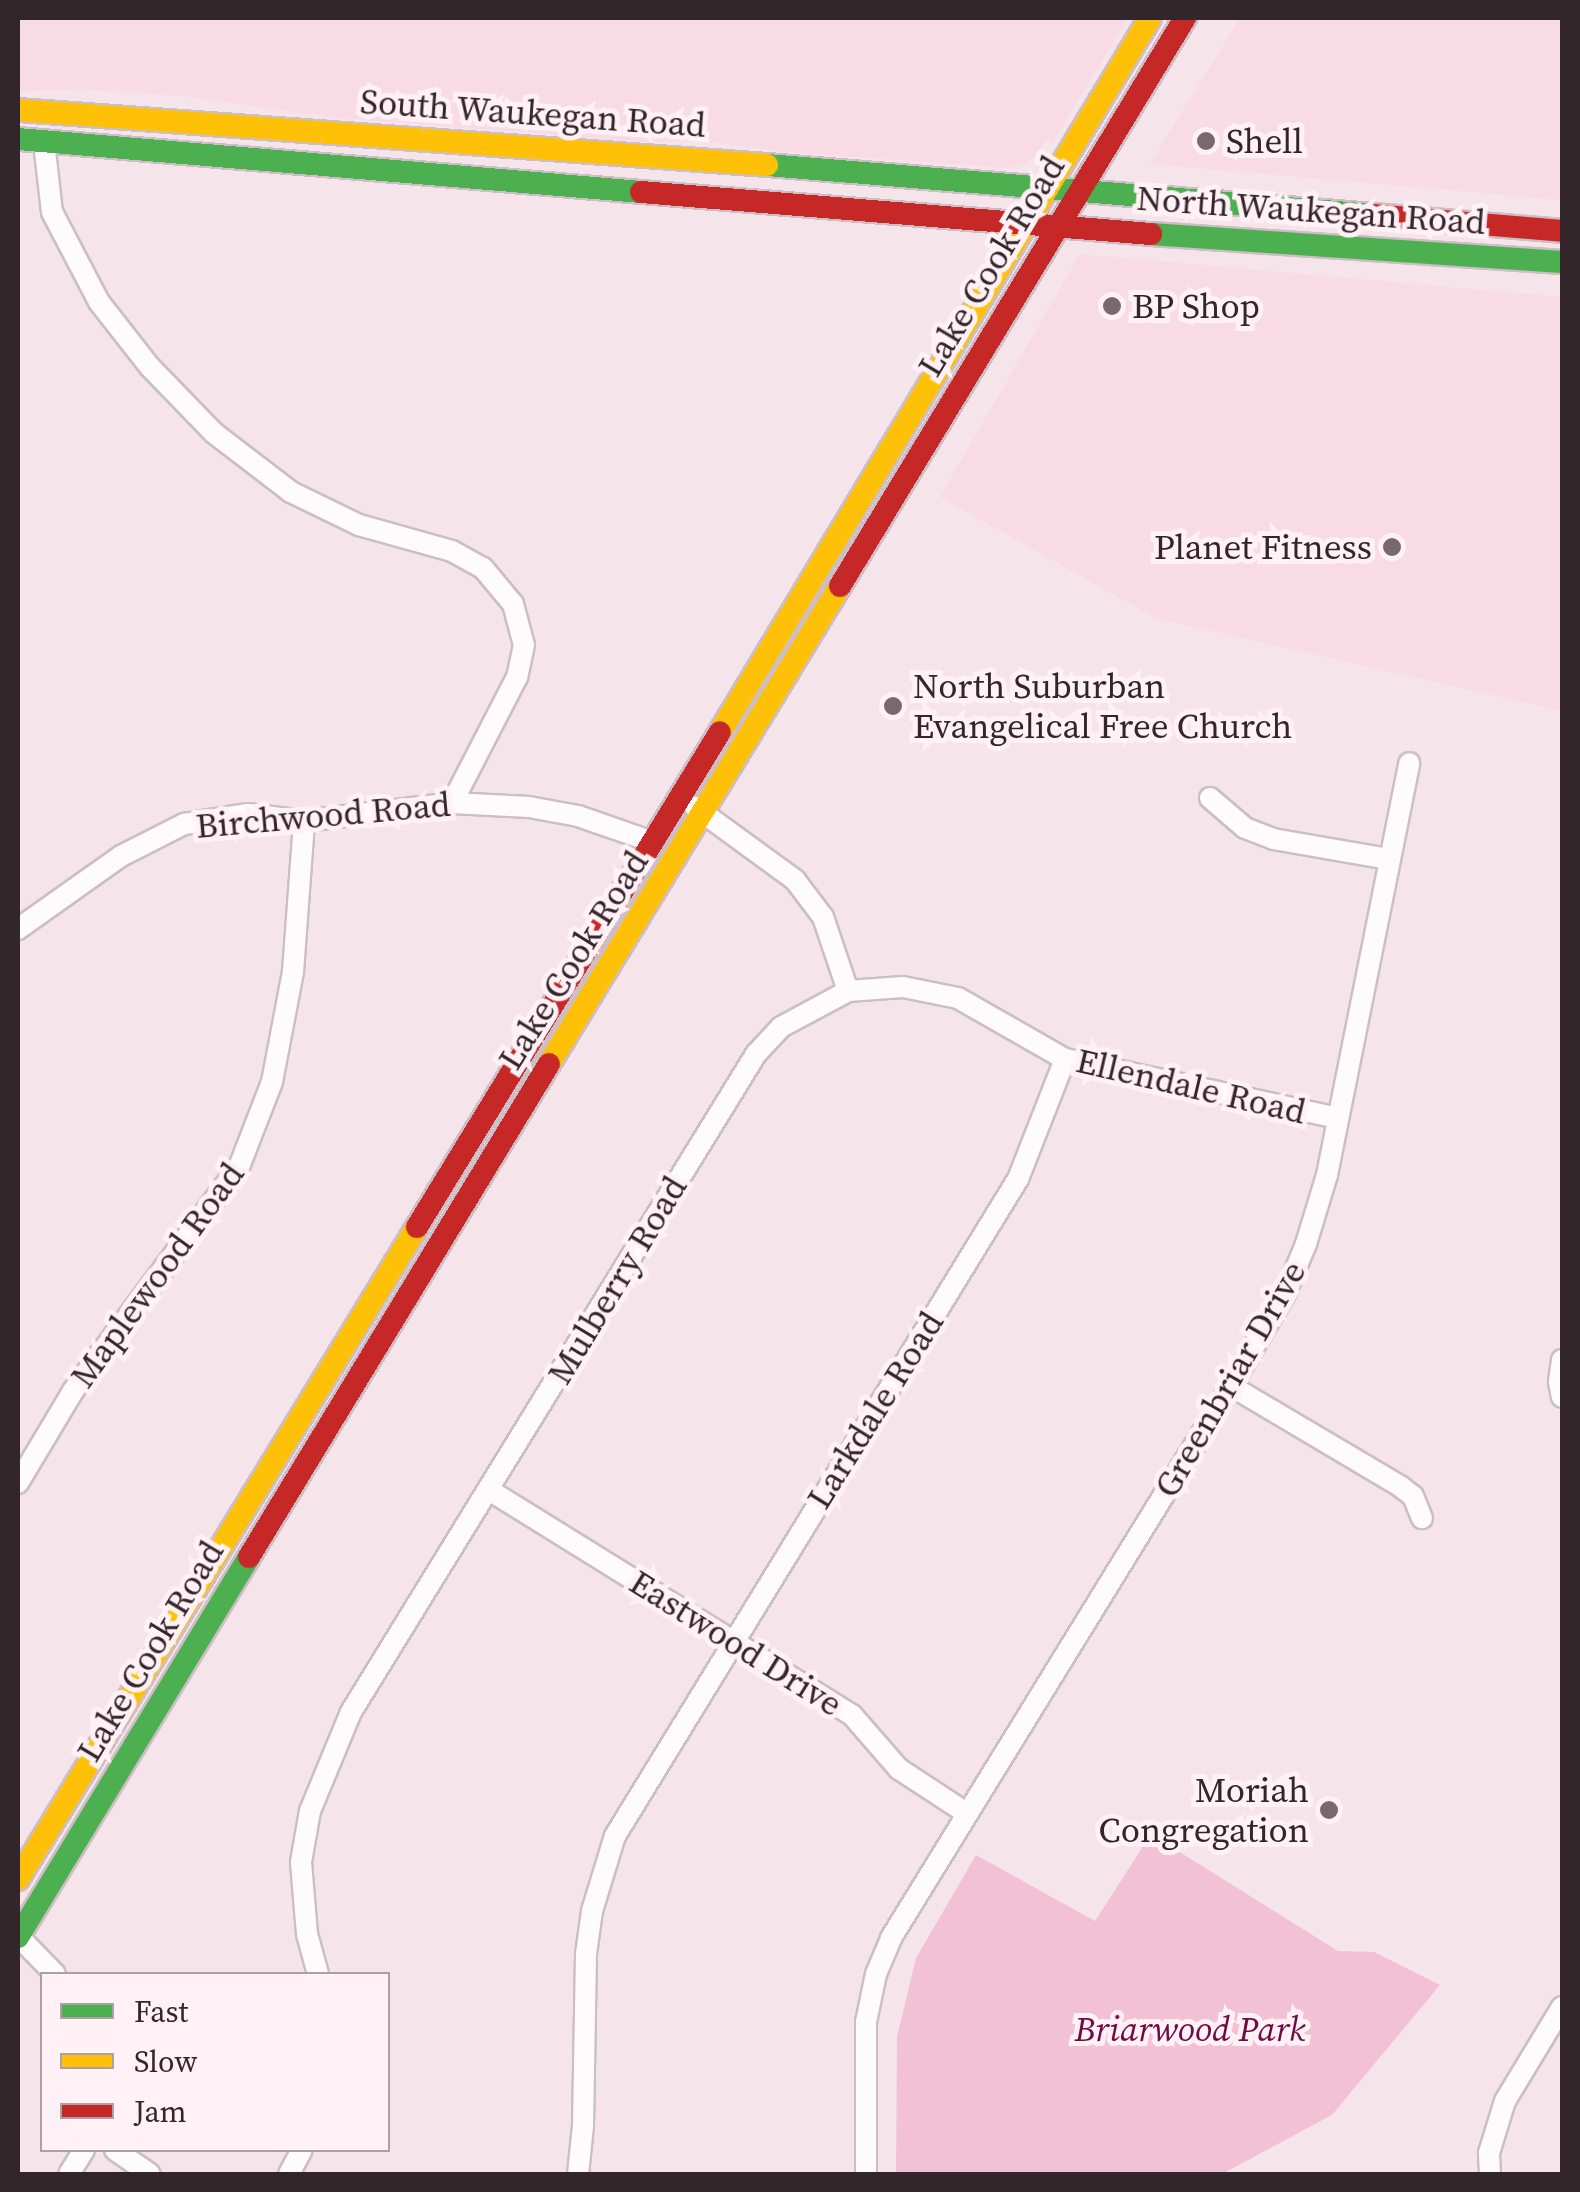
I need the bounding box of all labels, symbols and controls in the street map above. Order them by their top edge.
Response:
street label: South Waukegan Road [358,80,708,146]
place label: Shell [1226,120,1303,162]
marker: Shell [1195,130,1217,152]
street label: Lake Cook Road [909,148,1073,384]
street label: North Waukegan Road [1135,177,1487,243]
place label: BP Shop [1132,285,1260,327]
marker: BP Shop [1101,295,1123,317]
place label: Planet Fitness [1154,526,1372,568]
marker: Planet Fitness [1381,536,1403,558]
place label: North Suburban Evangelical Free Church [913,665,1292,747]
marker: North Suburban Evangelical Free Church [882,695,904,717]
street label: Birchwood Road [194,783,452,847]
street label: Lake Cook Road [489,843,657,1077]
street label: Ellendale Road [1072,1039,1310,1133]
street label: Maplewood Road [61,1154,253,1396]
street label: Mulberry Road [538,1168,696,1392]
street label: Greenbriar Drive [1145,1253,1315,1505]
street label: Larkdale Road [798,1304,952,1516]
street label: Lake Cook Road [68,1533,232,1769]
street label: Eastwood Drive [622,1561,850,1725]
place label: Moriah Congregation [1099,1769,1309,1851]
marker: Moriah Congregation [1318,1799,1340,1821]
legend [40,1972,390,2152]
text: Fast [134,1991,188,2032]
park label: Briarwood Park [1074,2008,1306,2050]
text: Slow [134,2041,197,2082]
text: Jam [134,2091,187,2132]

